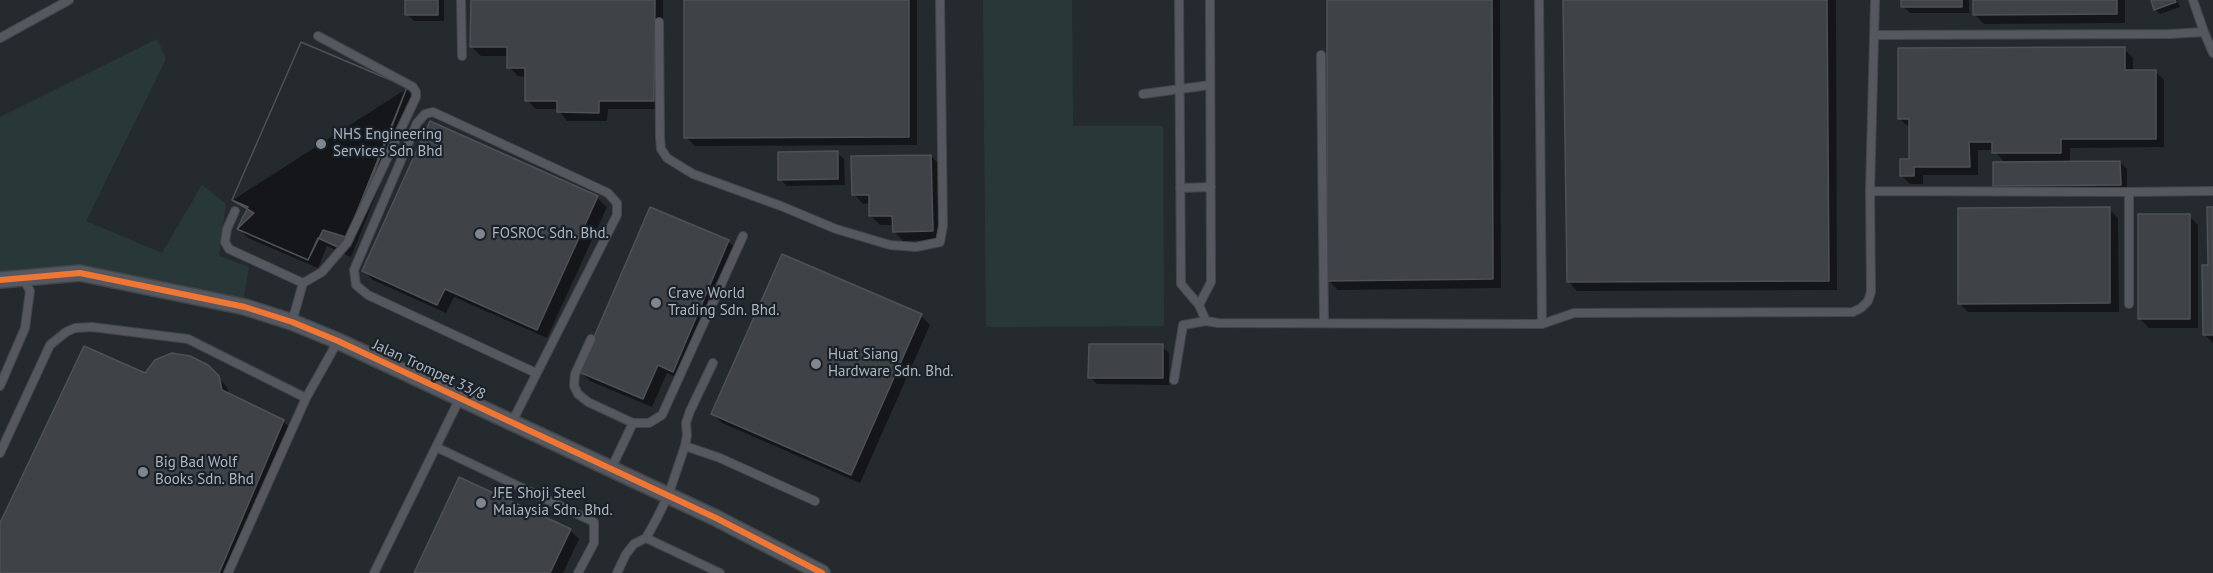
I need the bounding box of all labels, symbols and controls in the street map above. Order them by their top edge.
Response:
place label: NHS Engineering Services Sdn Bhd [333,126,443,161]
marker: NHS Engineering Services Sdn Bhd [314,137,328,151]
place label: FOSROC Sdn. Bhd. [492,225,609,243]
marker: FOSROC Sdn. Bhd. [473,227,487,241]
place label: Crave World Trading Sdn. Bhd. [668,285,779,320]
marker: Crave World Trading Sdn. Bhd. [649,296,663,310]
street label: Jalan Trompet 33/8 [370,336,488,404]
place label: Huat Siang Hardware Sdn. Bhd. [828,346,954,381]
marker: Huat Siang Hardware Sdn. Bhd. [809,357,823,371]
place label: Big Bad Wolf Books Sdn. Bhd [155,454,254,489]
marker: Big Bad Wolf Books Sdn. Bhd [136,465,150,479]
place label: JFE Shoji Steel Malaysia Sdn. Bhd. [493,485,613,520]
marker: JFE Shoji Steel Malaysia Sdn. Bhd. [474,496,488,510]

